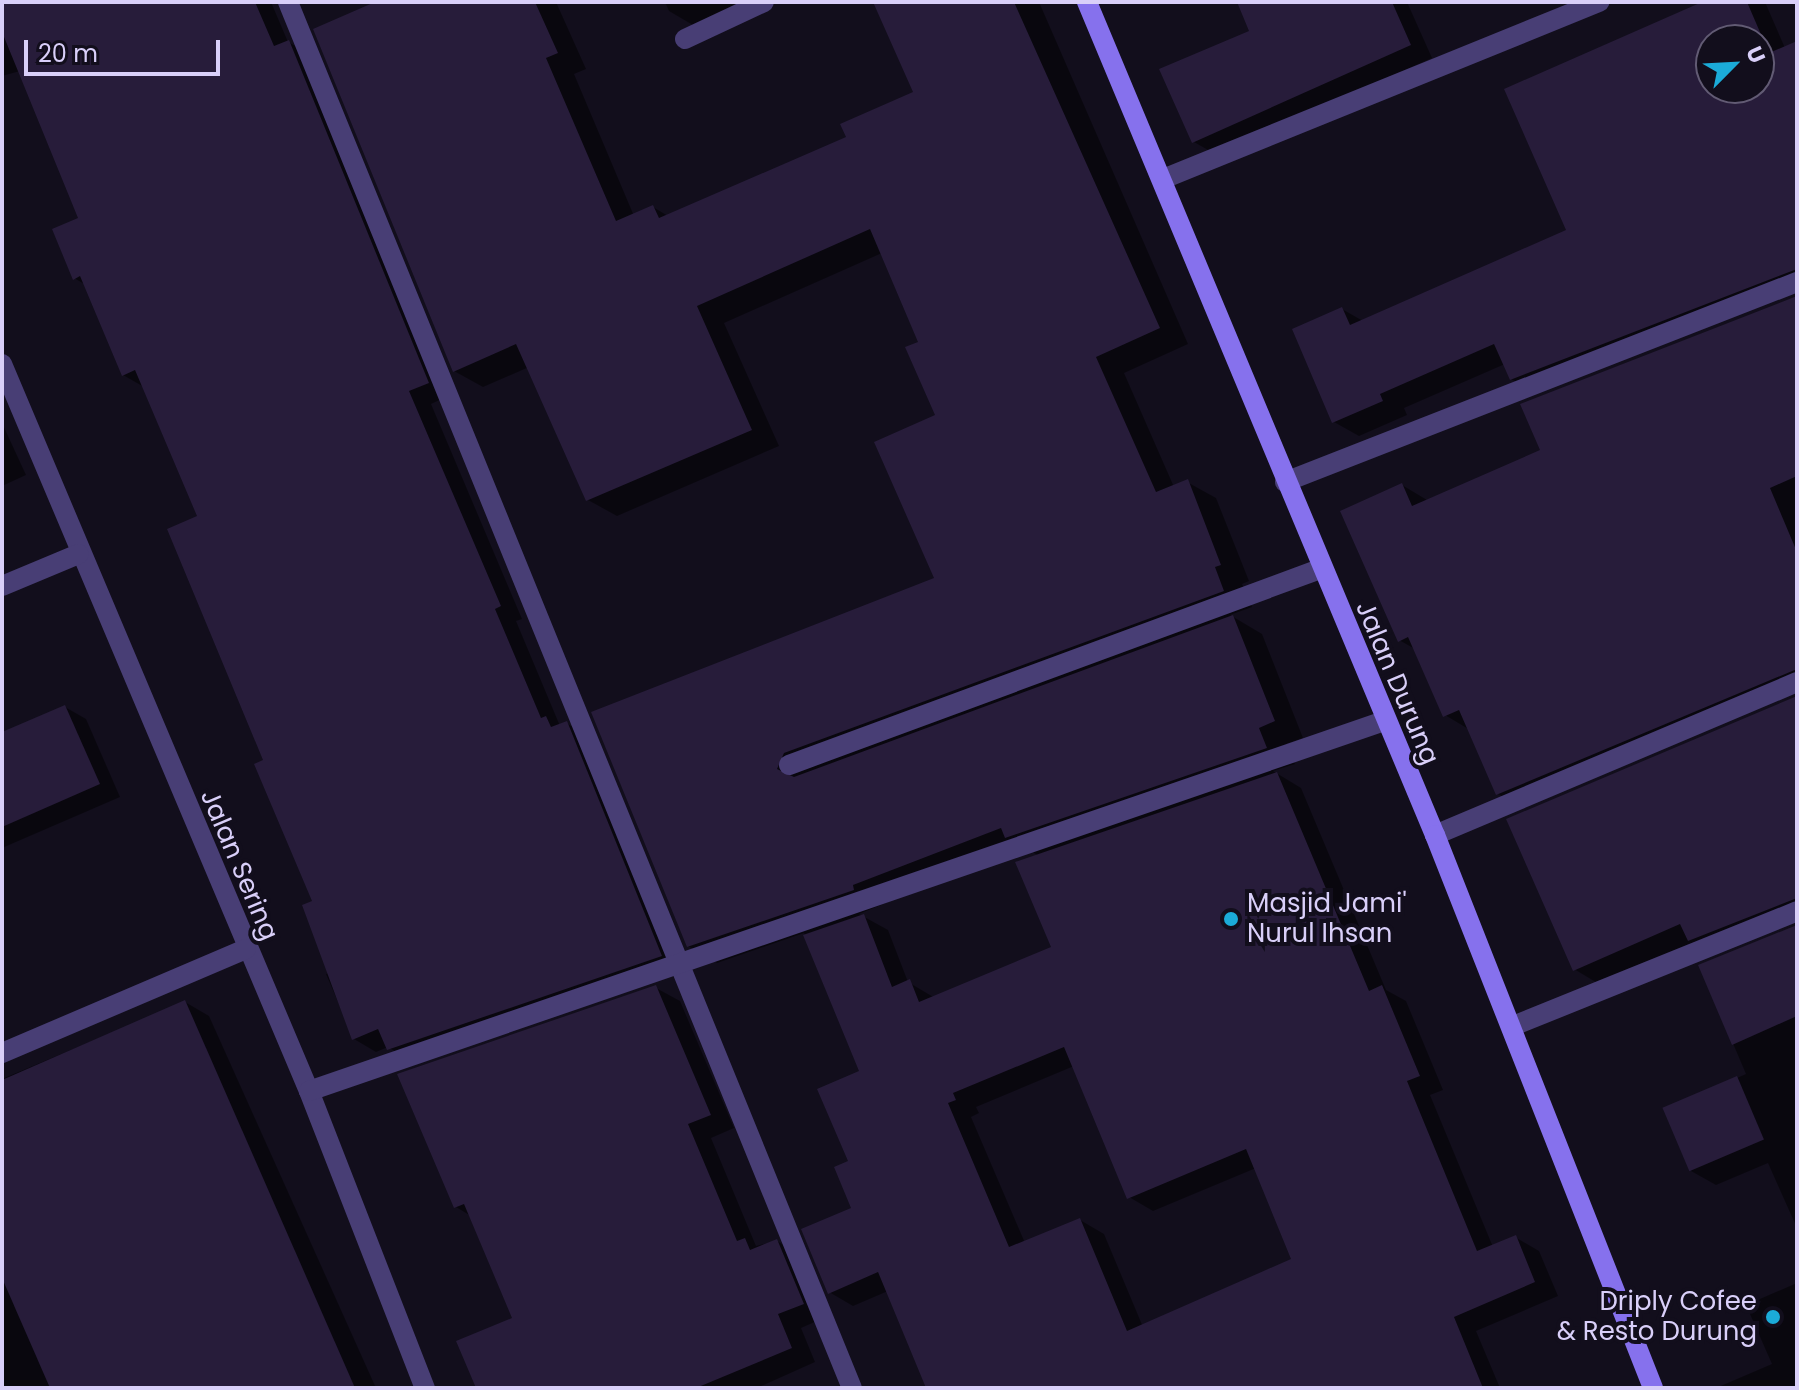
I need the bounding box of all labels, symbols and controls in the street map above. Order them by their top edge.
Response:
scale bar [28,24,224,74]
north arrow [1695,24,1775,104]
text: 20 m [38,37,98,70]
text: U [1738,41,1773,68]
street label: Jalan Durung [1349,597,1445,769]
street label: Jalan Sering [193,785,285,945]
place label: Masjid Jami' Nurul Ihsan [1247,888,1407,950]
marker: Masjid Jami' Nurul Ihsan [1222,910,1240,928]
place label: Driply Cofee & Resto Durung [1557,1286,1757,1348]
marker: Driply Cofee & Resto Durung [1764,1308,1782,1326]

